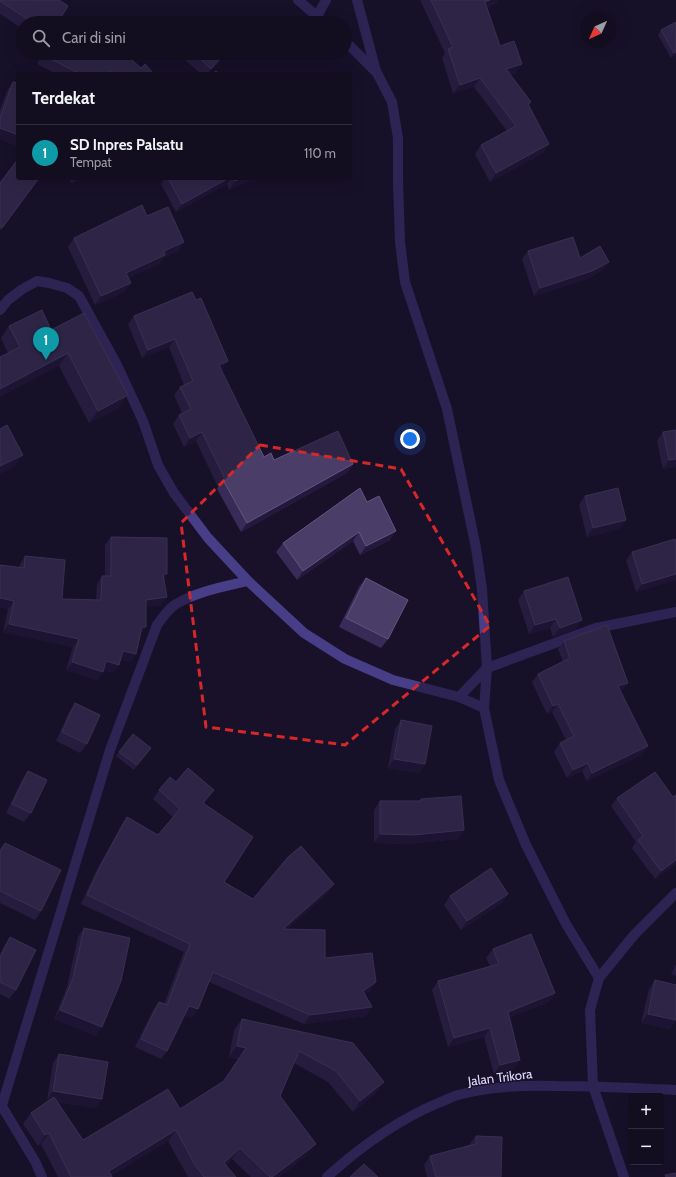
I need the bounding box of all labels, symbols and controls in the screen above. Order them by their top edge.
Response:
north arrow [580,12,616,48]
search box [16,16,352,60]
icon: search [30,27,52,49]
text: Cari di sini [62,29,126,47]
text: Terdekat [32,88,95,108]
text: SD Inpres Palsatu [70,136,183,154]
text: 1 [43,145,47,161]
text: 110 m [304,145,336,161]
text: Tempat [70,154,112,170]
pin: 1 [33,327,59,360]
your location [400,429,420,449]
street label: Jalan Trikora [466,1065,534,1089]
map controls [628,1093,664,1165]
button: + [628,1093,664,1129]
button: − [628,1129,664,1165]

